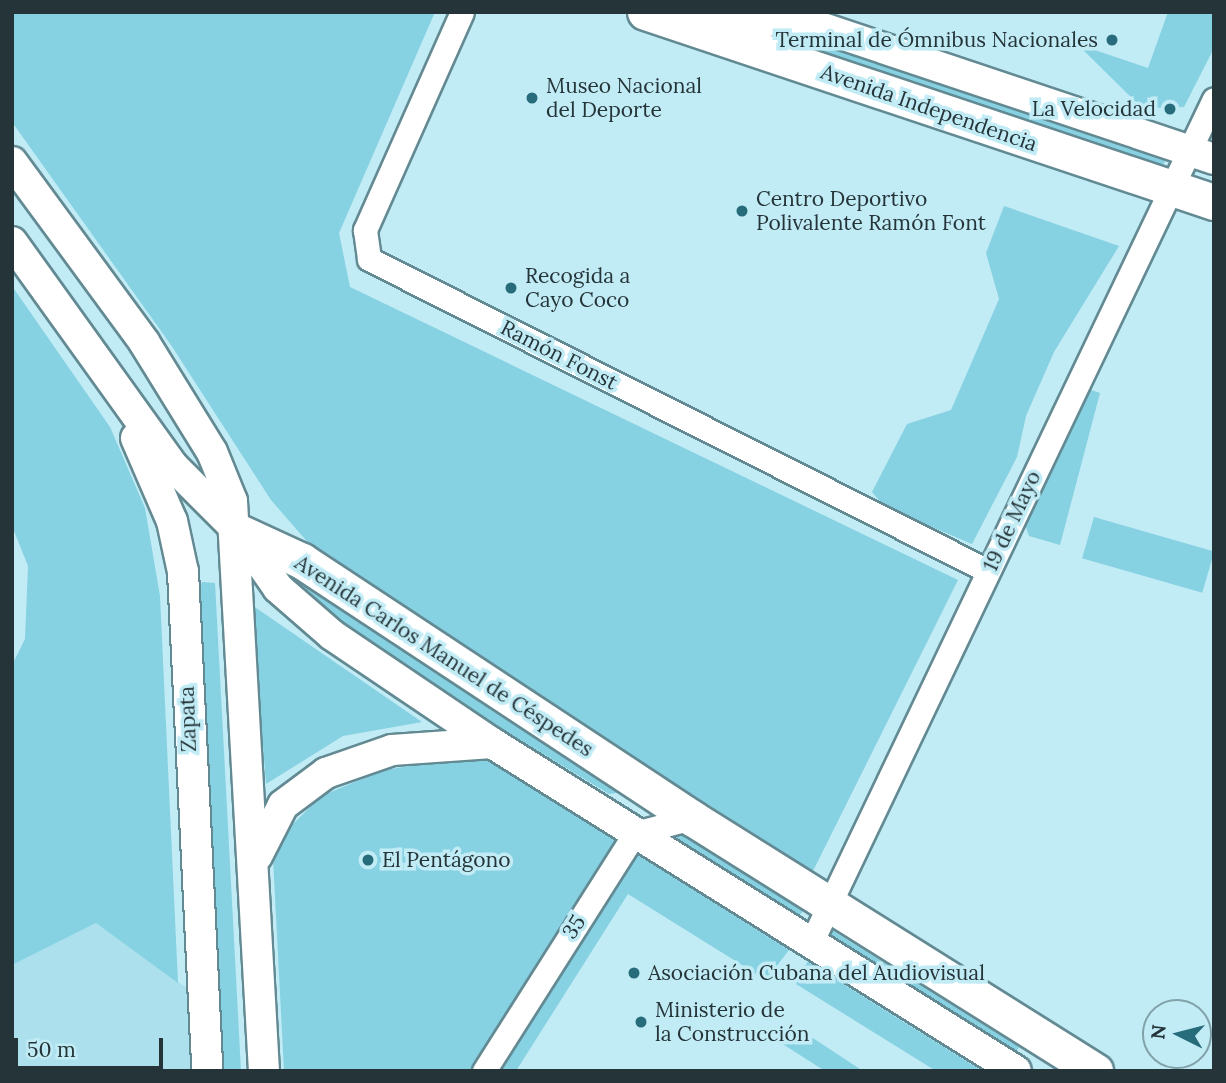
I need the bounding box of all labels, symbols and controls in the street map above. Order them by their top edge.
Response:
place label: Terminal de Ómnibus Nacionales [776,27,1098,53]
marker: Terminal de Ómnibus Nacionales [1104,32,1120,48]
street label: Avenida Independencia [818,59,1040,157]
place label: Museo Nacional del Deporte [546,73,702,123]
marker: Museo Nacional del Deporte [524,90,540,106]
place label: La Velocidad [1032,96,1156,122]
marker: La Velocidad [1162,101,1178,117]
place label: Centro Deportivo Polivalente Ramón Font [756,186,986,236]
marker: Centro Deportivo Polivalente Ramón Font [734,203,750,219]
place label: Recogida a Cayo Coco [525,263,630,313]
marker: Recogida a Cayo Coco [503,280,519,296]
street label: Ramón Fonst [497,315,621,395]
street label: 19 de Mayo [978,467,1046,575]
street label: Avenida Carlos Manuel de Céspedes [290,550,598,762]
street label: Zapata [174,686,202,752]
place label: El Pentágono [382,847,511,873]
marker: El Pentágono [360,852,376,868]
street label: 35 [557,910,591,944]
place label: Asociación Cubana del Audiovisual [648,960,985,986]
marker: Asociación Cubana del Audiovisual [626,965,642,981]
place label: Ministerio de la Construcción [655,997,809,1047]
north arrow [1142,999,1212,1069]
marker: Ministerio de la Construcción [633,1014,649,1030]
text: N [1145,1023,1171,1041]
scale bar [18,1024,166,1068]
text: 50 m [27,1036,76,1063]

